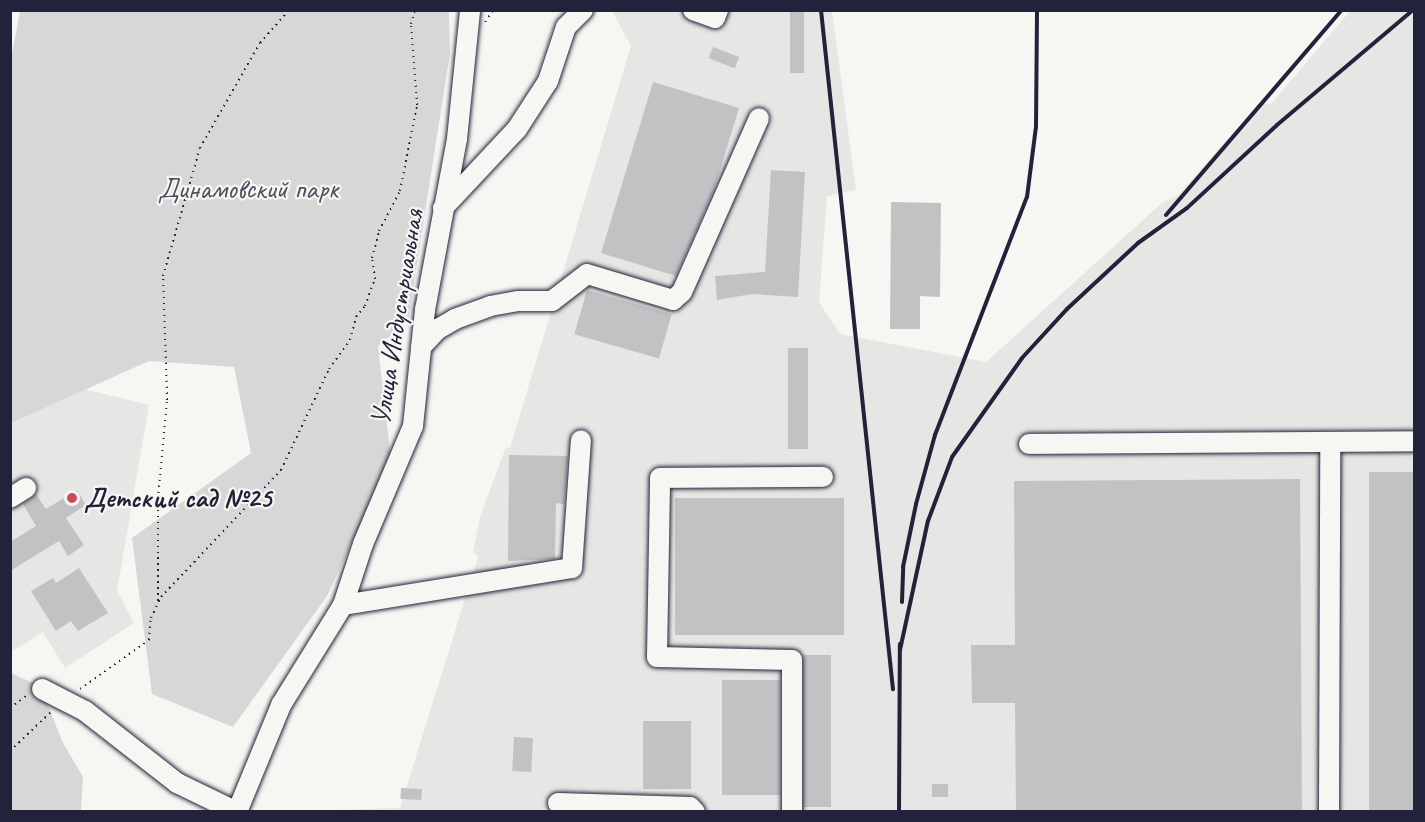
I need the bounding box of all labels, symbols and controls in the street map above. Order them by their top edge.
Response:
park label: Динамовский парк [158,172,338,206]
street label: Улица Индустриальная [363,206,431,428]
place label: Детский сад №25 [84,481,271,515]
marker: Детский сад №25 [65,491,79,505]

